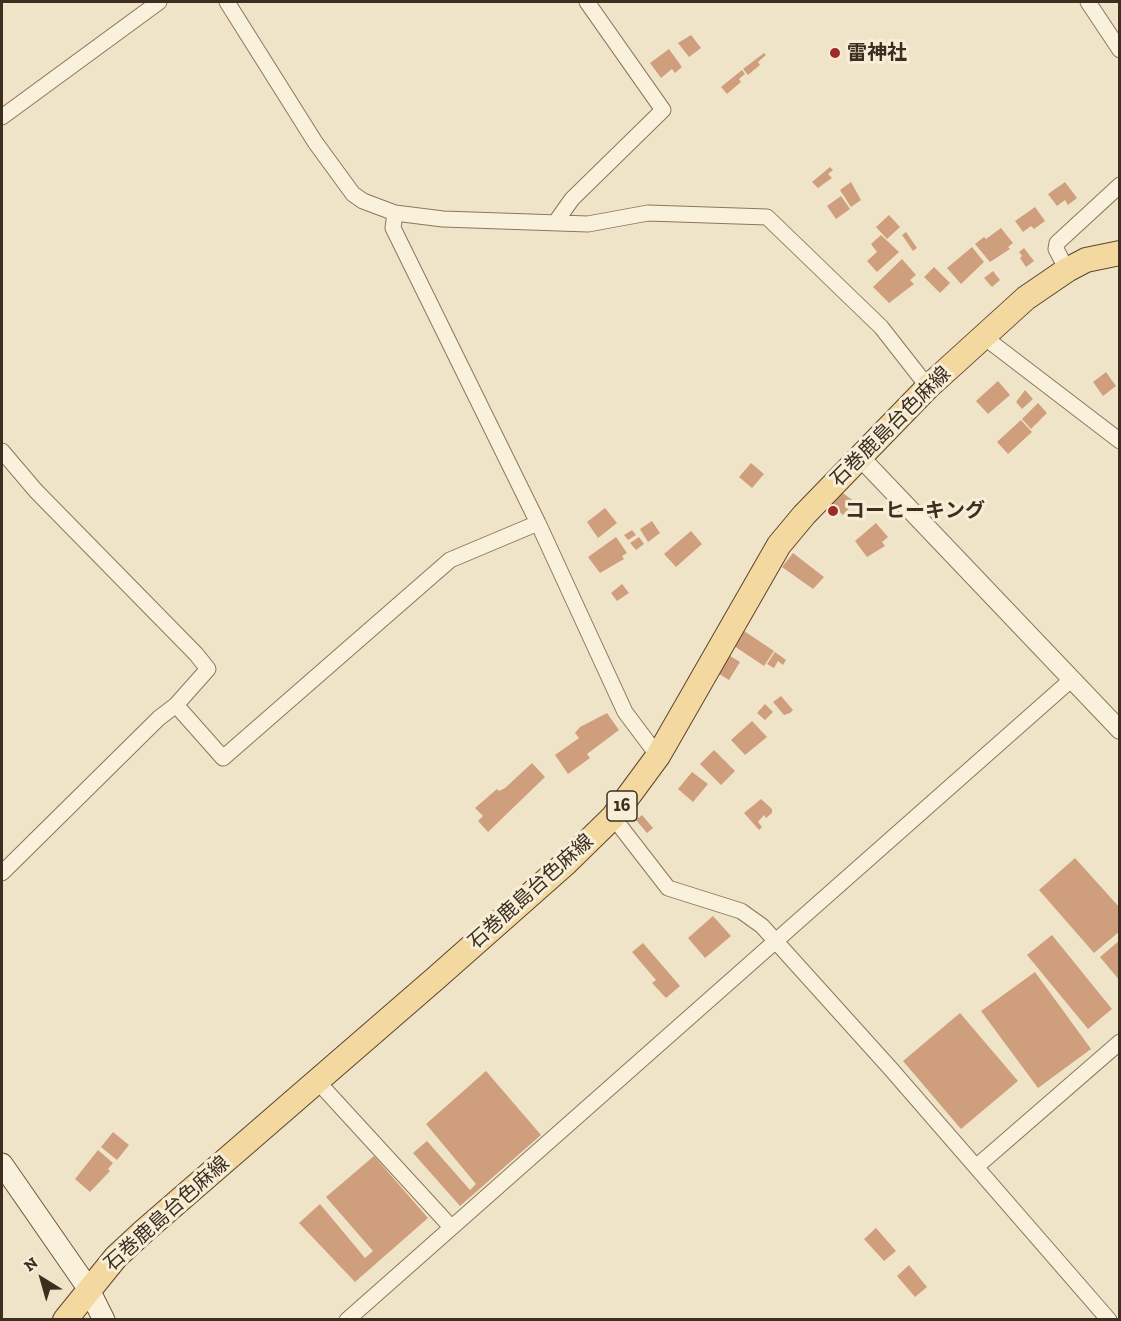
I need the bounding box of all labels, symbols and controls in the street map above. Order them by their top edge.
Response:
place label: 雷神社 [847,41,907,65]
marker: 雷神社 [828,46,842,60]
street label: 石巻鹿島台色麻線 [826,362,956,492]
place label: コーヒーキング [845,499,985,523]
marker: コーヒーキング [826,504,840,518]
road number: 16 [607,791,637,821]
street label: 石巻鹿島台色麻線 [464,830,598,954]
street label: 石巻鹿島台色麻線 [100,1152,234,1276]
north arrow [12,1249,72,1309]
text: N [20,1253,41,1275]

